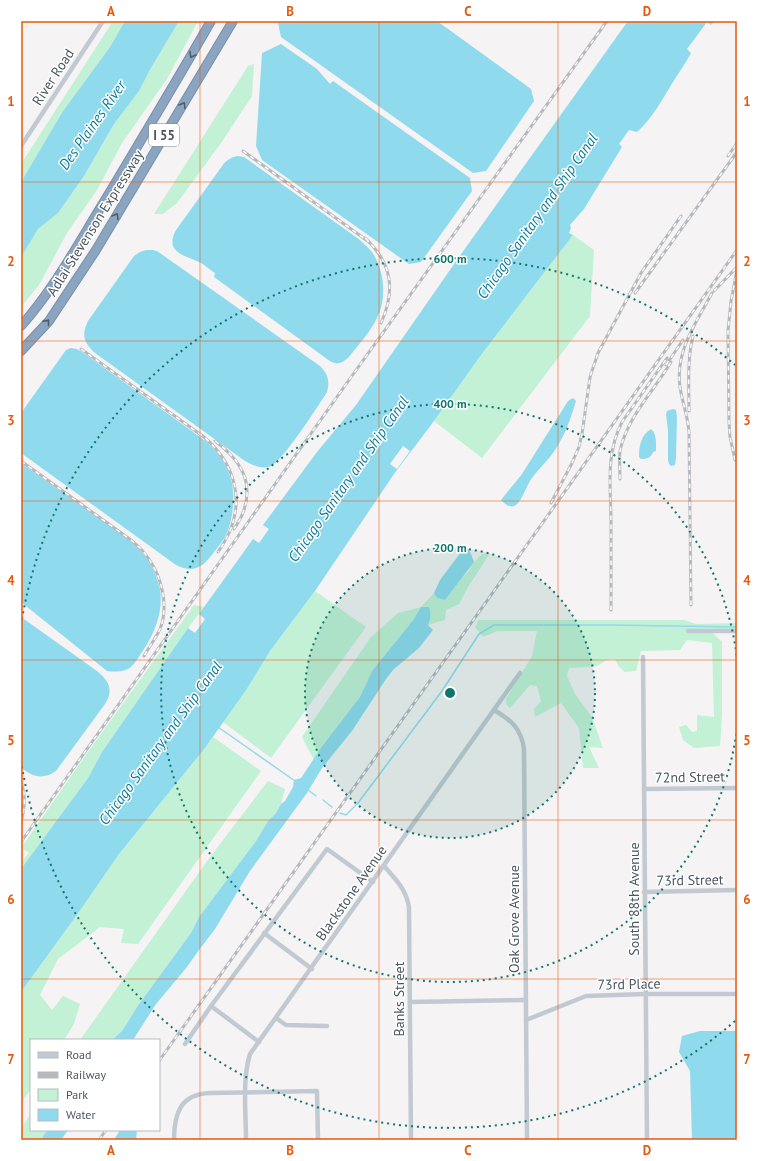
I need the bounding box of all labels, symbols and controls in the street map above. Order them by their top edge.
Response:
text: A [107,3,115,20]
text: B [286,3,294,20]
text: C [464,3,472,20]
text: D [643,3,651,20]
street label: River Road [28,45,78,109]
one-way arrow [189,51,196,58]
water label: Des Plaines River [54,76,130,173]
text: 1 [7,93,15,110]
text: 1 [743,93,751,110]
one-way arrow [178,102,185,109]
road number: I 55 [149,124,179,146]
water label: Chicago Sanitary and Ship Canal [473,130,601,302]
street label: Adlai Stevenson Expressway [43,146,148,299]
one-way arrow [111,213,118,220]
text: 600 m [433,251,467,266]
text: 2 [7,253,15,270]
text: 2 [743,253,751,270]
one-way arrow [42,319,49,327]
water label: Chicago Sanitary and Ship Canal [284,393,412,565]
text: 400 m [433,396,467,411]
text: 3 [7,412,15,429]
text: 3 [743,412,751,429]
text: 200 m [433,540,467,555]
text: 4 [7,572,15,589]
text: 4 [743,572,751,589]
water label: Chicago Sanitary and Ship Canal [94,657,226,829]
centre of rings [443,686,457,700]
text: 5 [7,732,15,749]
text: 5 [743,732,751,749]
street label: 72nd Street [655,767,725,787]
street label: Blackstone Avenue [312,842,390,944]
street label: South 88th Avenue [625,842,643,956]
street label: Oak Grove Avenue [505,865,523,973]
street label: 73rd Street [656,870,724,890]
text: 6 [7,891,15,908]
text: 6 [743,891,751,908]
street label: Banks Street [390,961,408,1036]
street label: 73rd Place [597,974,661,994]
legend [30,1039,160,1131]
text: Road [66,1047,91,1062]
text: 7 [7,1051,15,1068]
text: 7 [743,1051,751,1068]
text: Railway [66,1067,106,1082]
text: Park [66,1087,88,1102]
text: Water [66,1107,96,1122]
text: A [107,1142,115,1159]
text: B [286,1142,294,1159]
text: C [464,1142,472,1159]
text: D [643,1142,651,1159]

